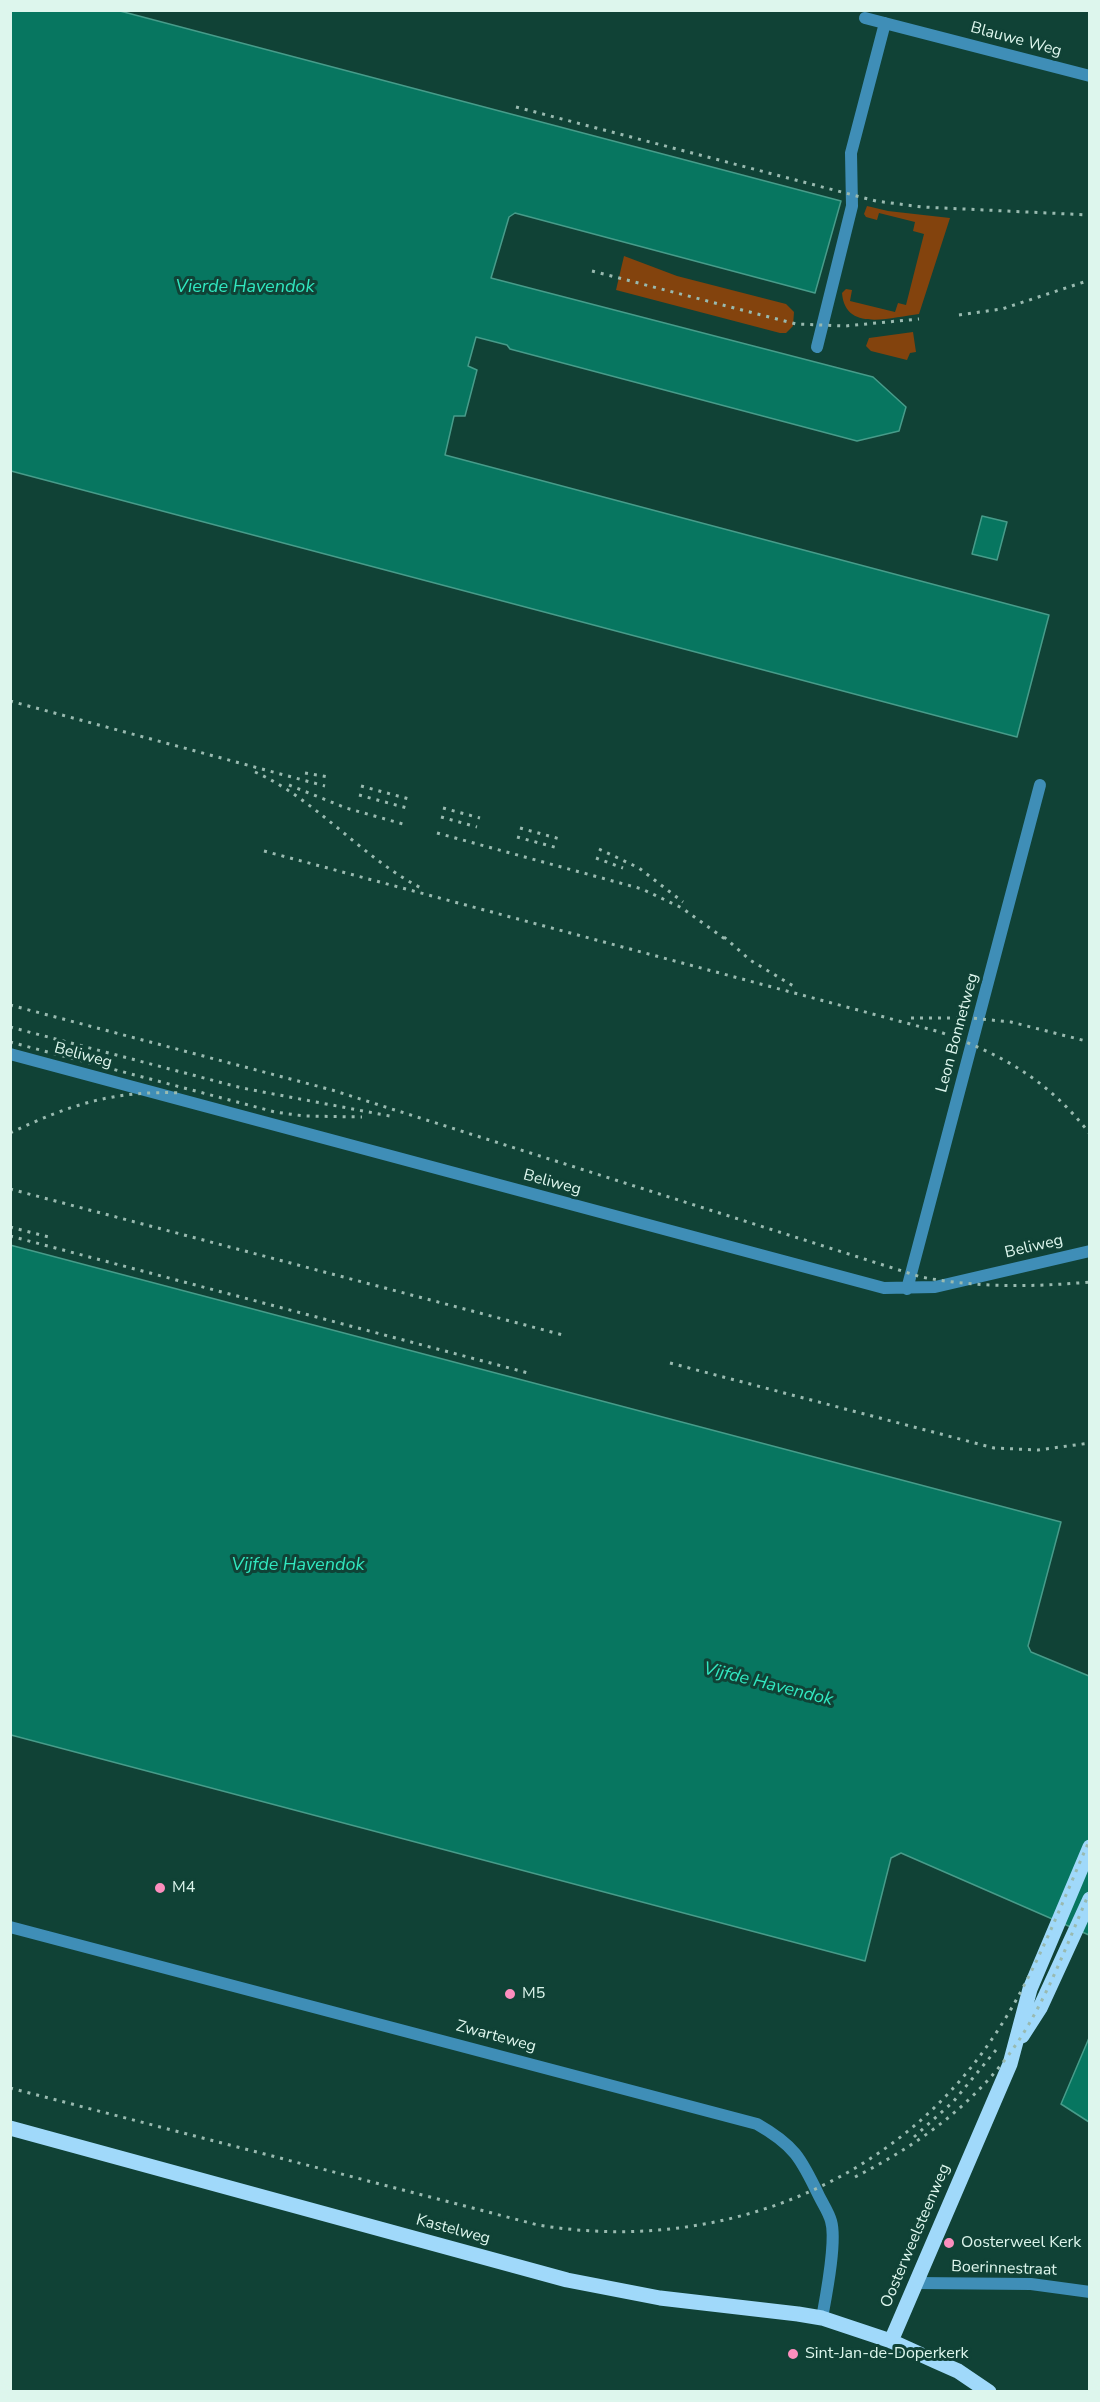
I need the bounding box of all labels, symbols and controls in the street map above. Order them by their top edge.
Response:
street label: Blauwe Weg [968,19,1064,61]
water label: Vierde Havendok [176,277,314,299]
street label: Leon Bonnetweg [933,971,983,1095]
street label: Beliweg [52,1039,114,1073]
street label: Beliweg [521,1166,583,1200]
street label: Beliweg [1003,1231,1065,1263]
water label: Vijfde Havendok [232,1555,364,1577]
water label: Vijfde Havendok [701,1658,835,1712]
place label: M4 [172,1878,195,1898]
marker: M4 [153,1881,167,1895]
place label: M5 [522,1984,545,2004]
marker: M5 [503,1987,517,2001]
street label: Zwarteweg [454,2017,538,2057]
street label: Oosterweelsteenweg [877,2161,955,2311]
street label: Kastelweg [414,2211,492,2249]
place label: Oosterweel Kerk [961,2233,1081,2253]
marker: Oosterweel Kerk [942,2236,956,2250]
street label: Boerinnestraat [951,2258,1057,2280]
place label: Sint-Jan-de-Doperkerk [805,2344,968,2364]
marker: Sint-Jan-de-Doperkerk [786,2347,800,2361]

